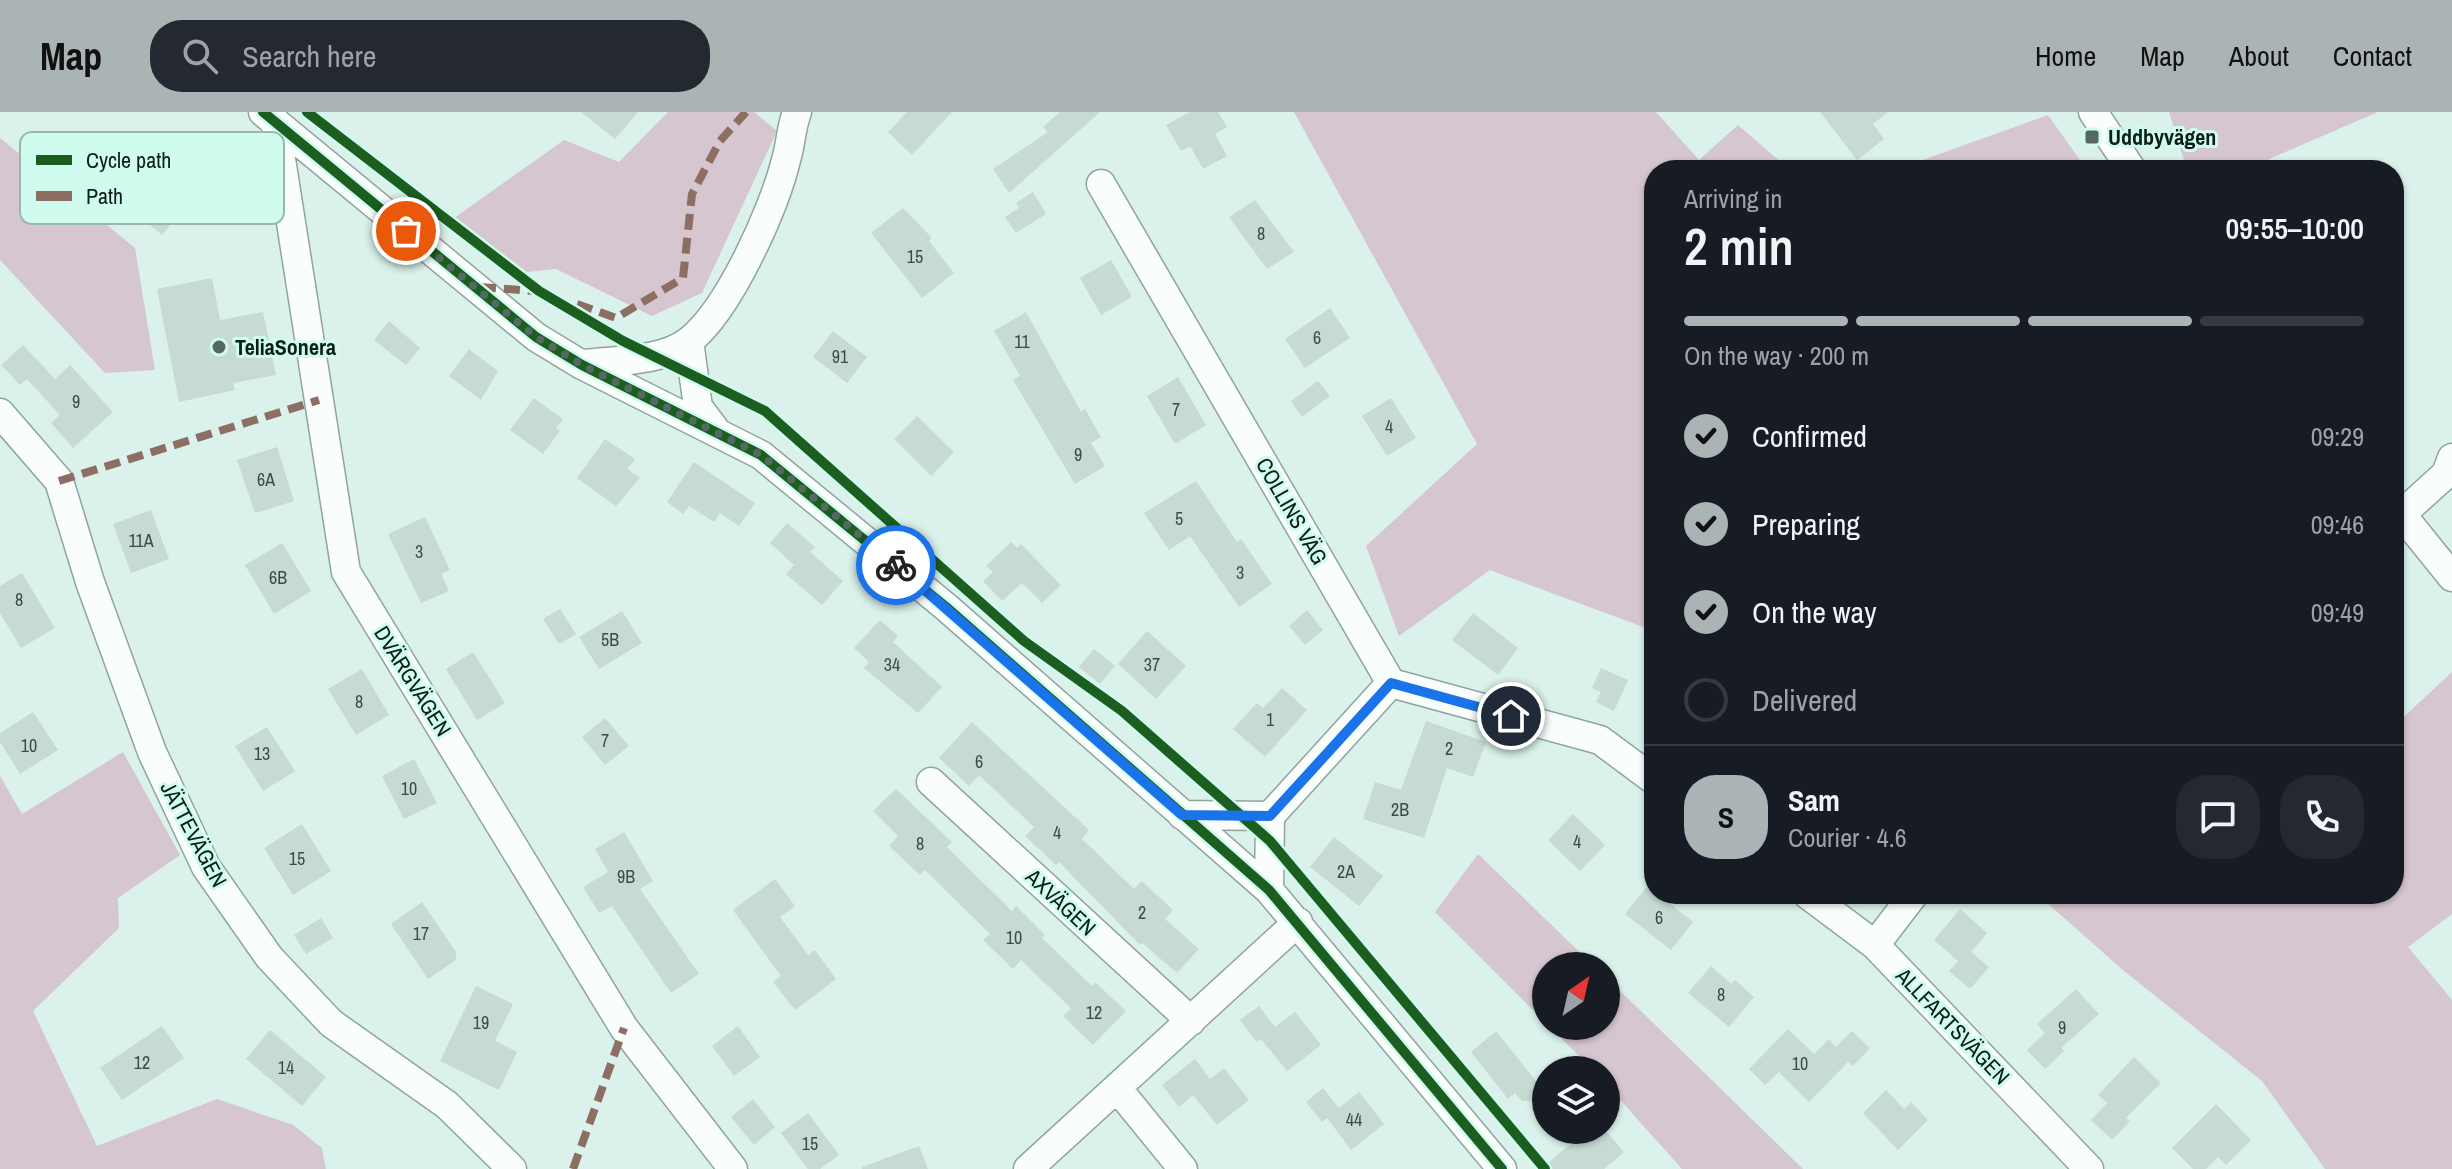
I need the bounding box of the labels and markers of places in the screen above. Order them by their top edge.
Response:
place label: Uddbyvägen [2108,122,2216,152]
marker: Uddbyvägen [2083,128,2101,146]
pin [372,197,440,265]
place label: TeliaSonera [235,332,336,362]
marker: TeliaSonera [210,338,228,356]
pin [1477,682,1545,750]

